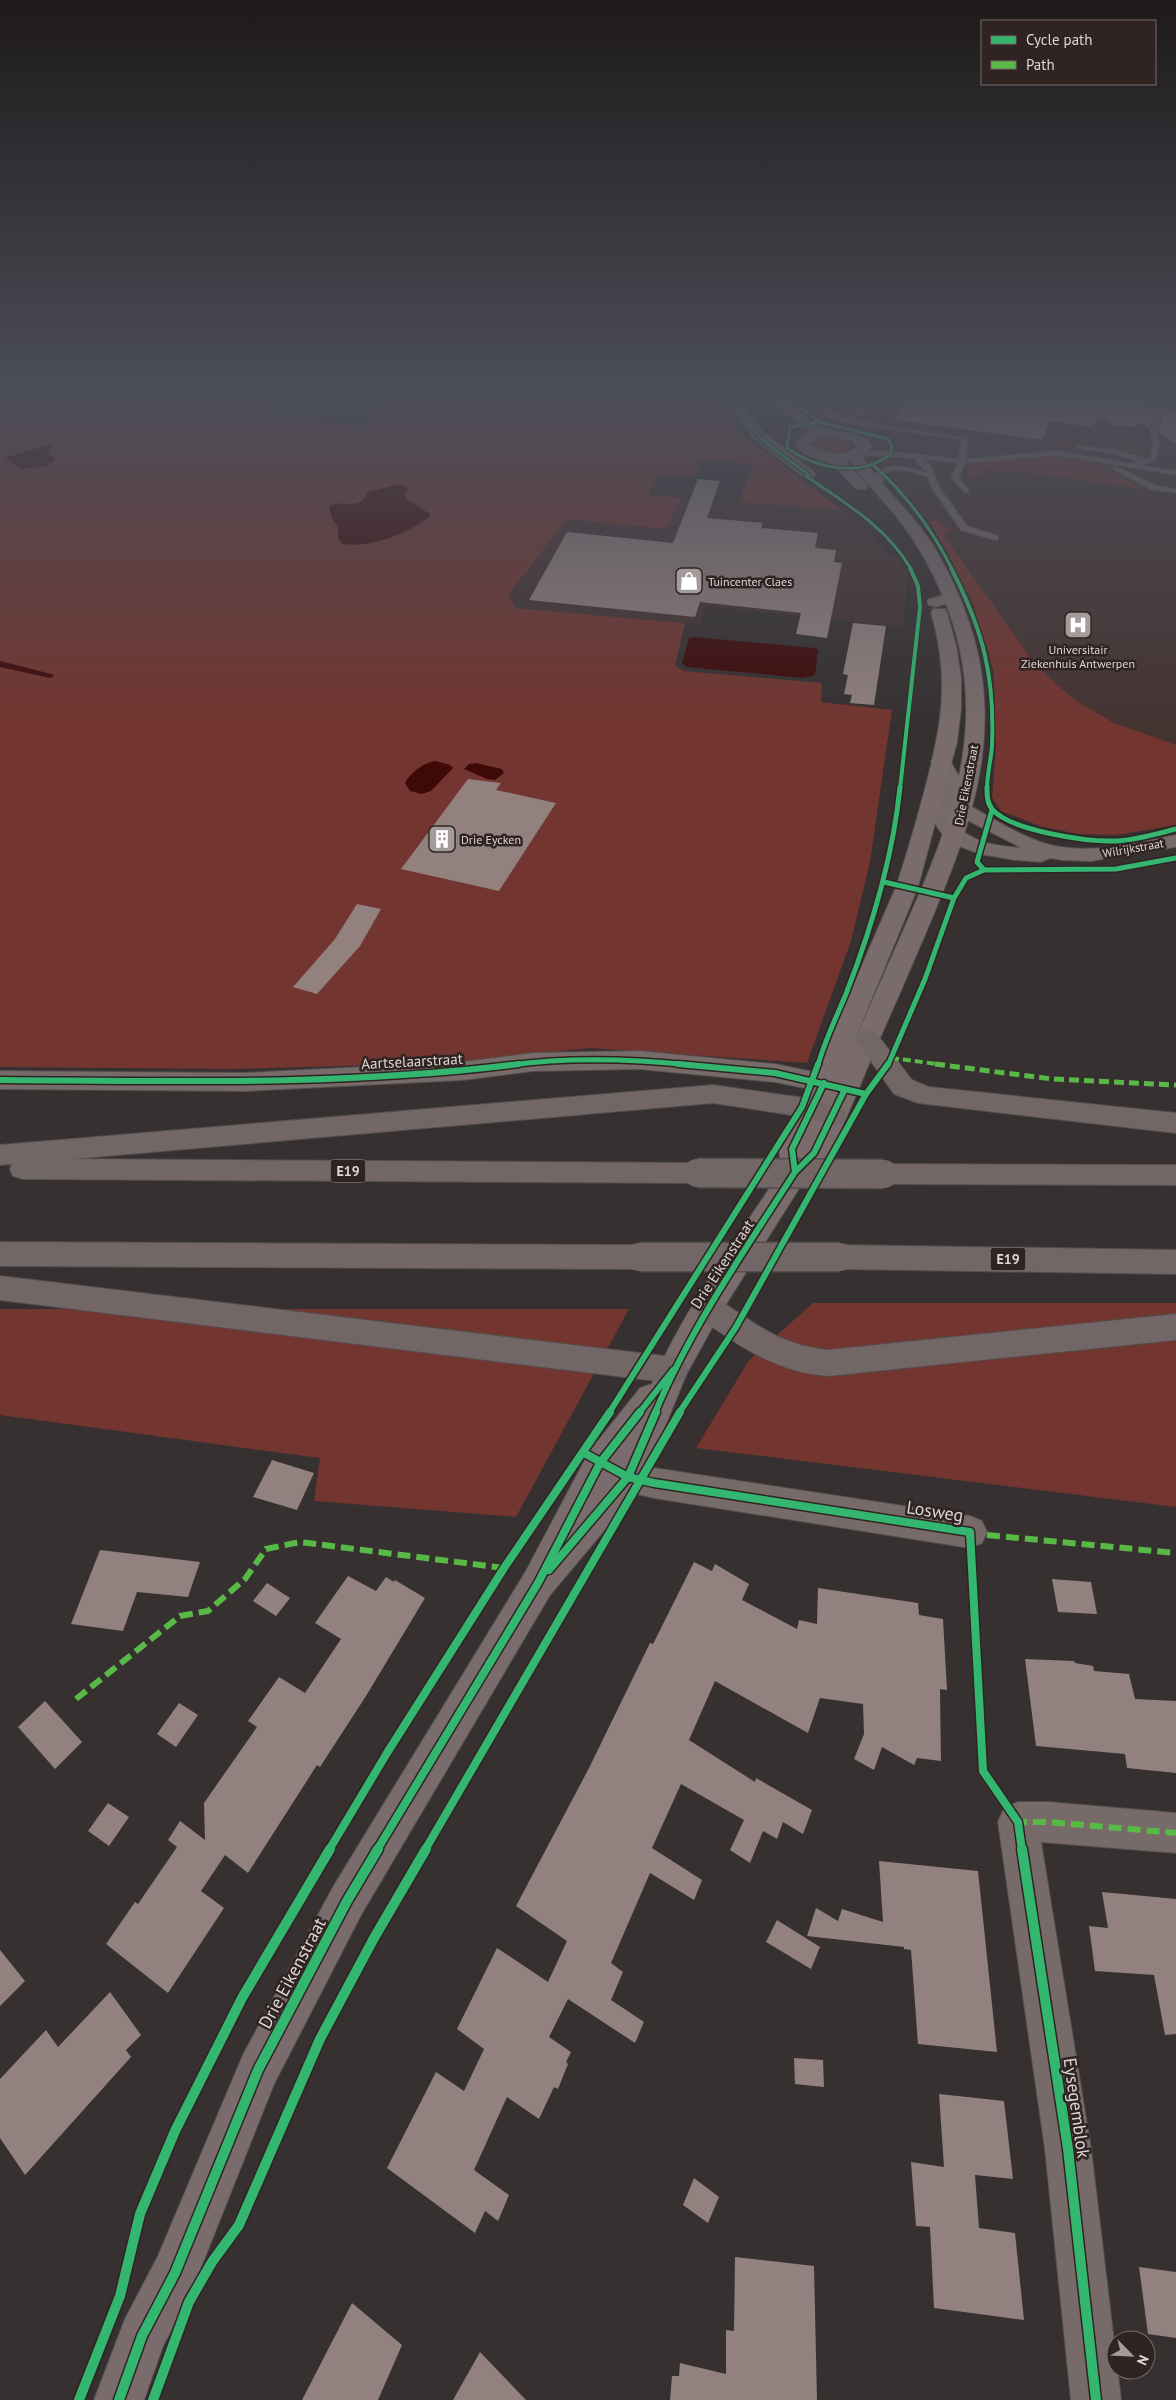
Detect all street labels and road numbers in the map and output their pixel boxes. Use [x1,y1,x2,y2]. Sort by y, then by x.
street label: Drie Eikenstraat [951,744,981,826]
street label: Wilrijkstraat [1101,835,1165,861]
street label: Aartselaarstraat [361,1049,463,1073]
road number: E19 [330,1160,366,1182]
street label: Drie Eikenstraat [686,1216,758,1312]
road number: E19 [990,1248,1026,1270]
street label: Losweg [905,1495,965,1527]
street label: Drie Eikenstraat [253,1914,331,2032]
street label: Eysegemblok [1059,2056,1095,2160]

